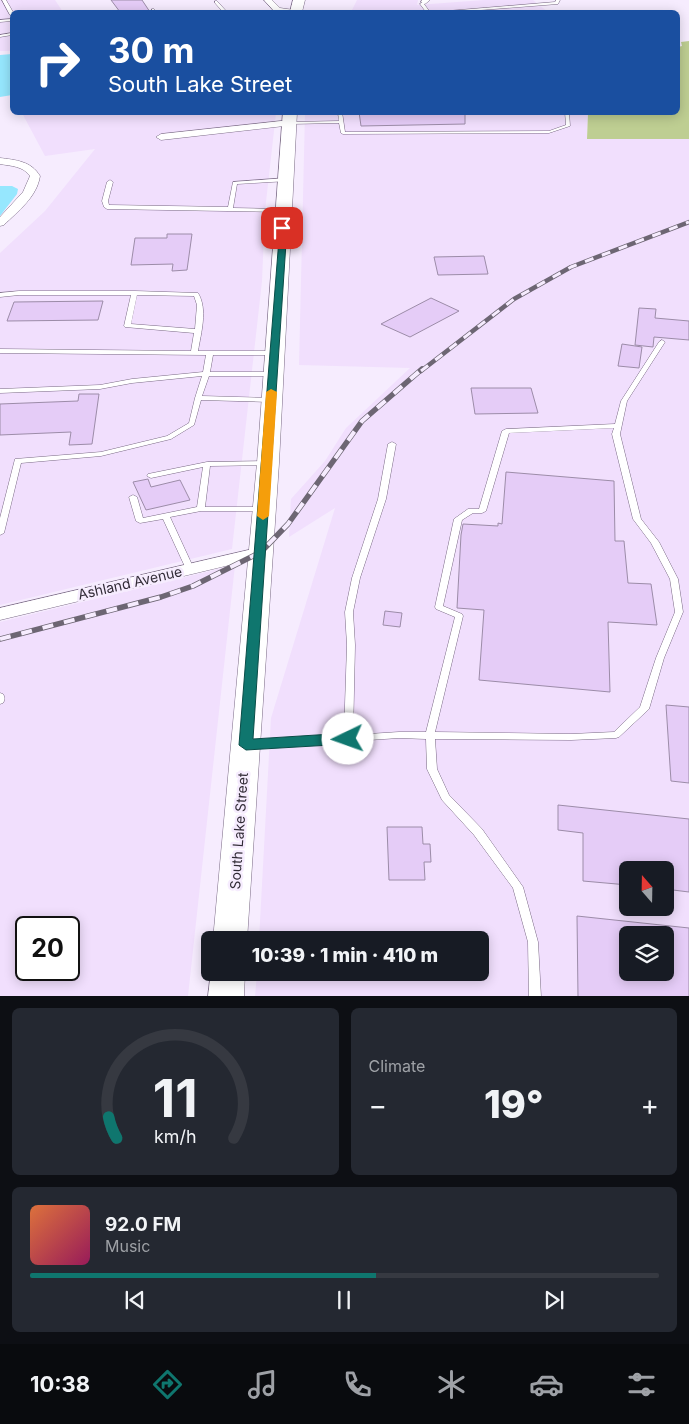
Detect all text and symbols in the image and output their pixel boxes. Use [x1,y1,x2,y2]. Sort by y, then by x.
text: 30 m [108,29,194,71]
icon: right [25,30,90,95]
text: South Lake Street [108,71,292,97]
pin [261,207,303,249]
icon: arrive [268,214,296,242]
street label: Ashland Avenue [76,562,184,603]
position arrow [321,712,373,764]
street label: South Lake Street [226,771,251,890]
north arrow [619,861,674,916]
map controls [619,861,674,981]
speed limit sign: 20 [15,916,80,981]
button: layers [619,926,674,981]
text: 10:39 · 1 min · 410 m [252,944,438,967]
text: Climate [369,1056,425,1076]
text: 11 [153,1067,198,1130]
text: 19° [484,1081,543,1127]
text: − [369,1088,387,1122]
text: + [640,1088,659,1122]
text: km/h [154,1126,196,1147]
text: 92.0 FM [105,1213,181,1236]
text: Music [105,1236,150,1256]
icon: previous [121,1286,149,1314]
icon: pause [330,1286,358,1314]
icon: next [540,1286,568,1314]
icon: directions [150,1367,185,1402]
icon: music [245,1367,280,1402]
icon: phone [340,1367,375,1402]
icon: climate [434,1367,469,1402]
icon: car [529,1367,564,1402]
icon: filters [624,1367,659,1402]
text: 10:38 [30,1371,90,1397]

